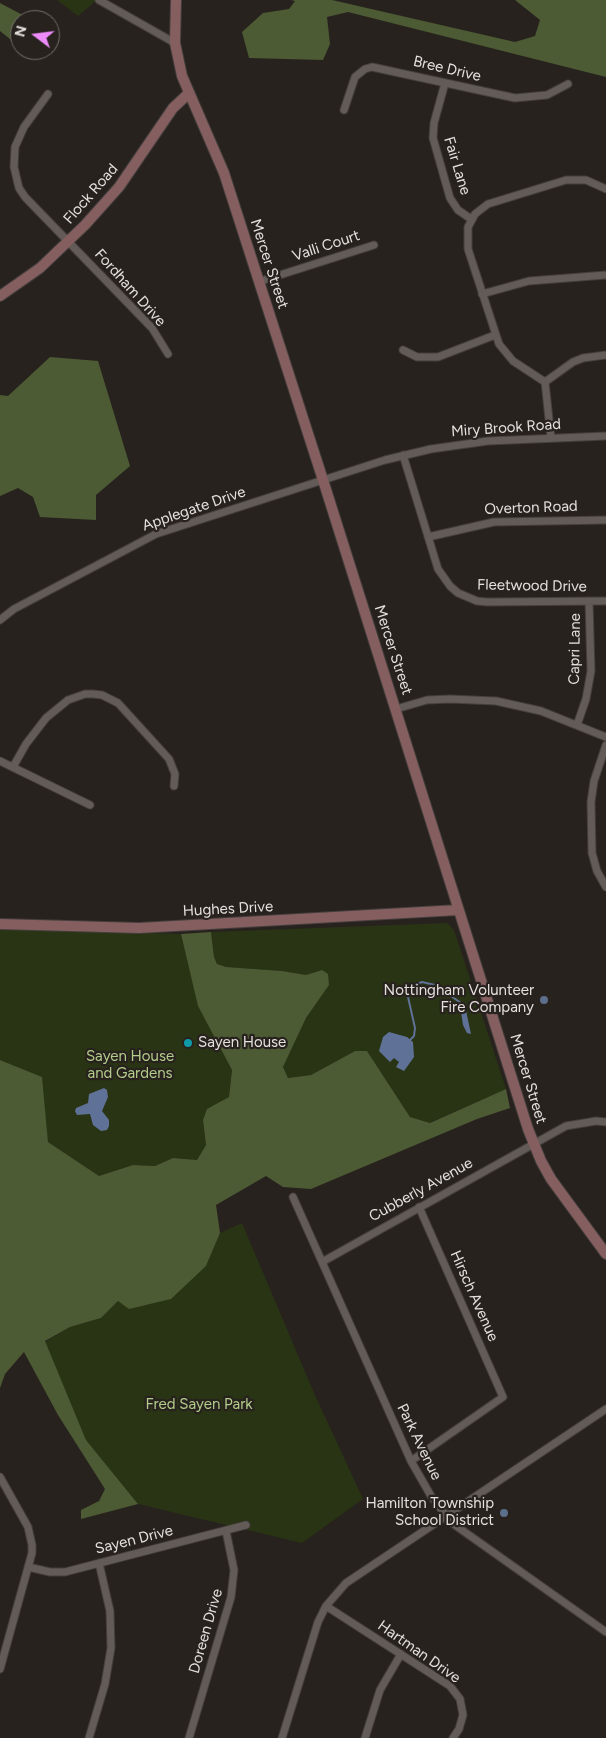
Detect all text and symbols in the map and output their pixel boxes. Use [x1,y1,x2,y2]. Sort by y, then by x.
north arrow [10,10,60,60]
text: N [11,24,31,39]
street label: Bree Drive [411,52,483,86]
street label: Fair Lane [440,135,474,197]
street label: Flock Road [60,160,122,228]
street label: Mercer Street [246,217,292,311]
street label: Valli Court [290,227,362,265]
street label: Fordham Drive [91,246,169,330]
street label: Miry Brook Road [451,415,561,441]
street label: Applegate Drive [140,483,248,535]
street label: Overton Road [484,497,578,519]
street label: Fleetwood Drive [477,576,587,596]
street label: Mercer Street [370,603,416,697]
street label: Capri Lane [565,613,585,685]
street label: Hughes Drive [182,898,274,920]
place label: Nottingham Volunteer Fire Company [384,982,534,1017]
marker: Nottingham Volunteer Fire Company [538,994,550,1006]
street label: Mercer Street [506,1032,550,1126]
place label: Sayen House [198,1034,286,1052]
marker: Sayen House [182,1037,194,1049]
park label: Sayen House and Gardens [86,1048,174,1083]
street label: Cubberly Avenue [366,1154,476,1226]
street label: Hirsch Avenue [446,1248,502,1344]
park label: Fred Sayen Park [145,1396,253,1414]
street label: Park Avenue [393,1401,445,1483]
place label: Hamilton Township School District [365,1495,494,1530]
marker: Hamilton Township School District [498,1507,510,1519]
street label: Sayen Drive [93,1522,175,1558]
street label: Doreen Drive [185,1587,227,1675]
street label: Hartman Drive [374,1617,464,1687]

